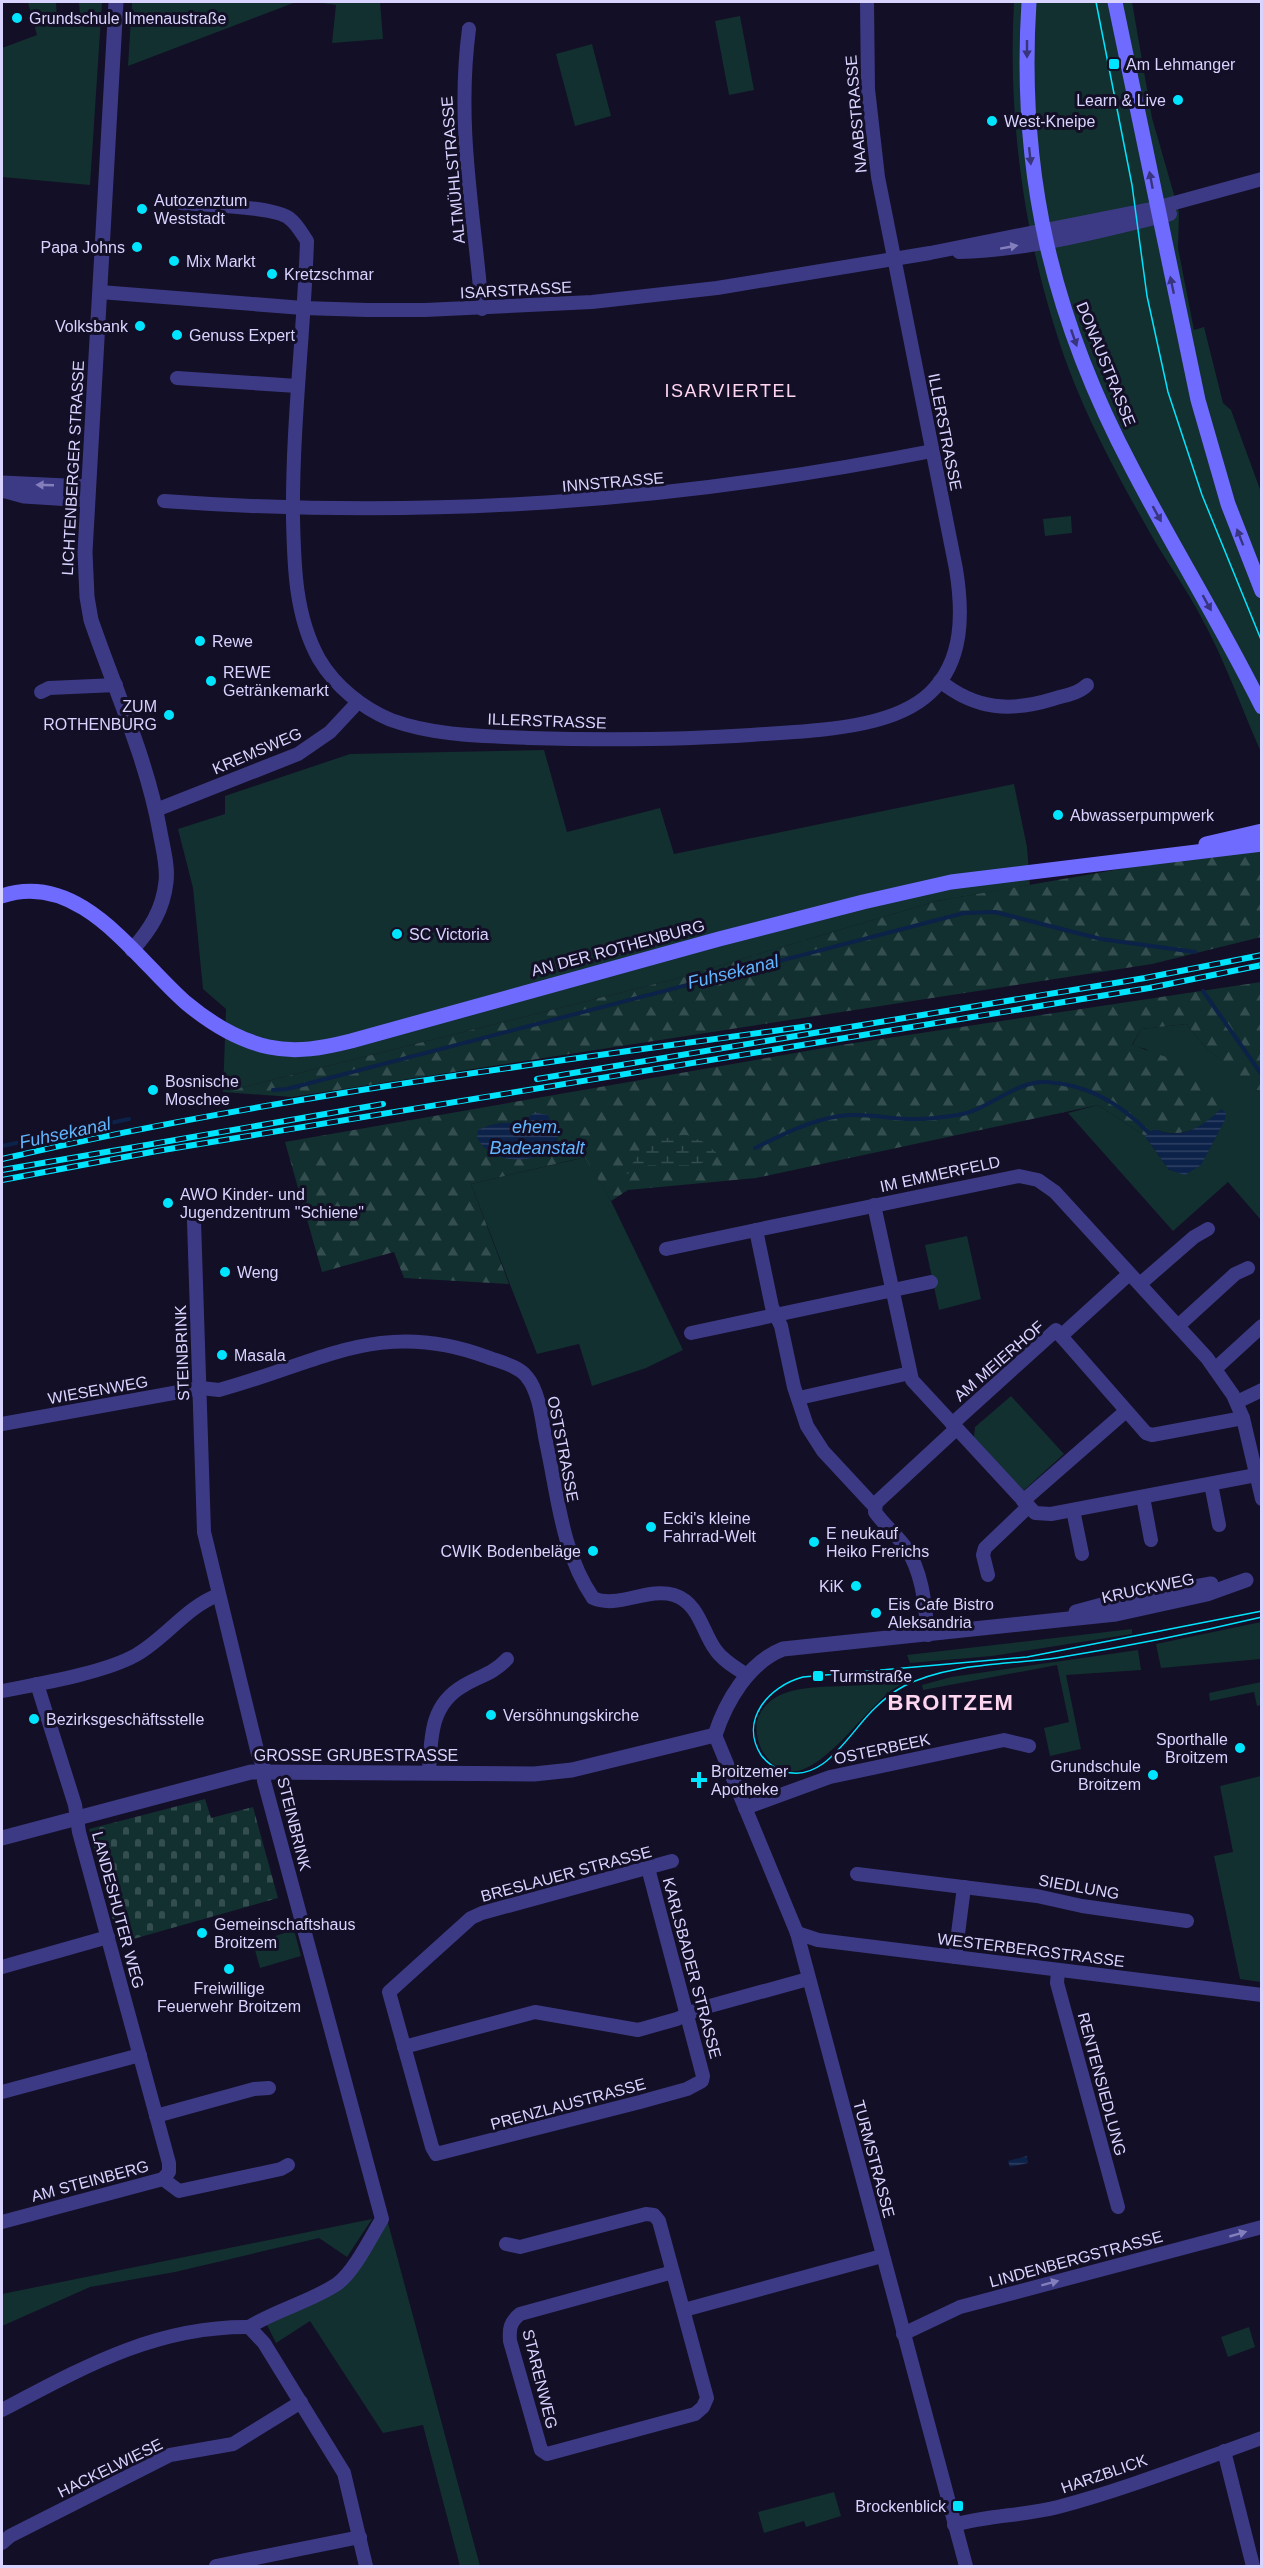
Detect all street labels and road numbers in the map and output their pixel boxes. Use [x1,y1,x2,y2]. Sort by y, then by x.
street label: NAABSTRASSE [842,54,870,174]
street label: ALTMÜHLSTRASSE [438,95,468,245]
street label: ISARSTRASSE [460,279,572,301]
street label: DONAUSTRASSE [1073,299,1139,429]
street label: LICHTENBERGER STRASSE [59,360,87,576]
street label: ILLERSTRASSE [925,372,965,492]
street label: INNSTRASSE [561,469,665,495]
street label: ILLERSTRASSE [487,710,607,732]
street label: KREMSWEG [210,725,304,777]
street label: AN DER ROTHENBURG [530,917,706,979]
street label: IM EMMERFELD [878,1153,1002,1195]
street label: STEINBRINK [172,1304,192,1401]
street label: AM MEIERHOF [951,1317,1047,1404]
street label: WIESENWEG [47,1373,149,1407]
street label: OSTSTRASSE [544,1395,582,1503]
street label: KRUCKWEG [1100,1570,1196,1606]
street label: OSTERBEEK [832,1730,932,1767]
street label: GROSSE GRUBESTRASSE [254,1747,458,1764]
street label: STEINBRINK [274,1775,314,1873]
street label: LANDESHUTER WEG [89,1830,147,1990]
street label: BRESLAUER STRASSE [479,1843,653,1905]
street label: SIEDLUNG [1037,1872,1121,1902]
street label: KARLSBADER STRASSE [660,1876,724,2060]
street label: WESTERBERGSTRASSE [936,1930,1126,1970]
street label: RENTENSIEDLUNG [1075,2011,1129,2157]
street label: PRENZLAUSTRASSE [489,2075,647,2133]
street label: TURMSTRASSE [850,2098,898,2220]
street label: AM STEINBERG [29,2157,151,2205]
street label: LINDENBERGSTRASSE [987,2228,1165,2290]
street label: STARENWEG [519,2327,561,2431]
street label: HACKELWIESE [55,2435,165,2501]
street label: HARZBLICK [1059,2451,1150,2497]

